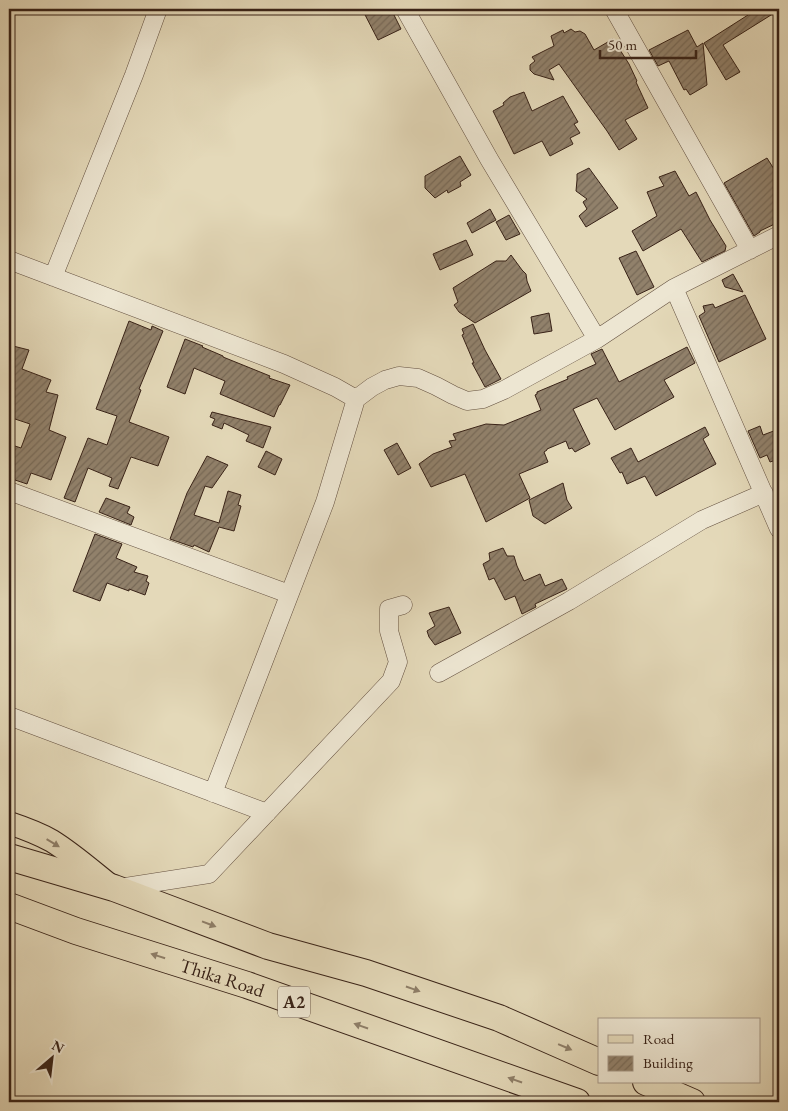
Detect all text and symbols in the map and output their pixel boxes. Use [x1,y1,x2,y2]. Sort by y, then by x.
scale bar [600,28,697,60]
text: 50 m [608,35,637,54]
one-way arrow [47,838,60,847]
one-way arrow [202,920,217,928]
one-way arrow [150,952,165,960]
street label: Thika Road [177,953,268,1003]
road number: A2 [278,986,310,1018]
one-way arrow [406,986,421,993]
legend [598,1018,760,1084]
one-way arrow [354,1022,369,1029]
text: Road [643,1029,675,1048]
north arrow [28,1034,78,1084]
text: N [49,1036,68,1057]
one-way arrow [558,1044,572,1052]
text: Building [643,1053,693,1072]
one-way arrow [507,1076,522,1083]

